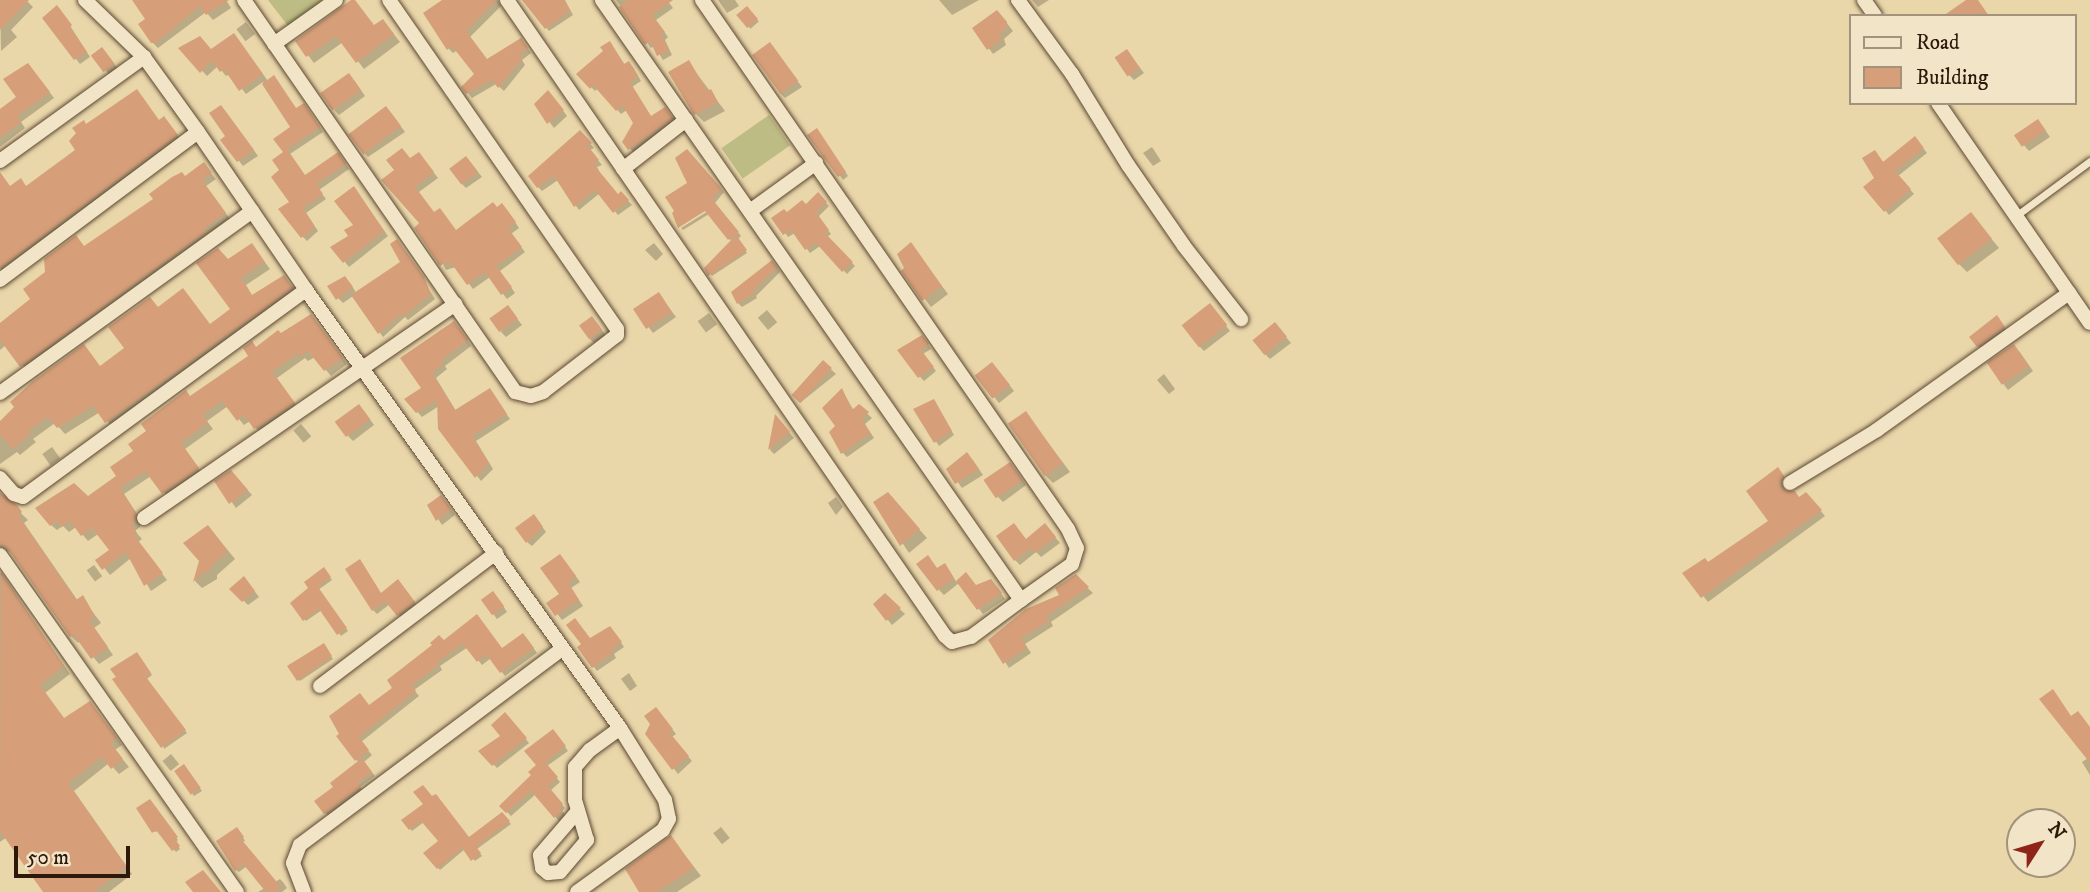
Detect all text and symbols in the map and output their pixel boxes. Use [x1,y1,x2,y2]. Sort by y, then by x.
legend [1848,14,2076,105]
text: Road [1916,30,1960,56]
text: Building [1916,65,1988,91]
north arrow [2006,808,2076,878]
text: N [2043,818,2070,844]
scale bar [18,832,133,876]
text: 50 m [27,845,69,871]

